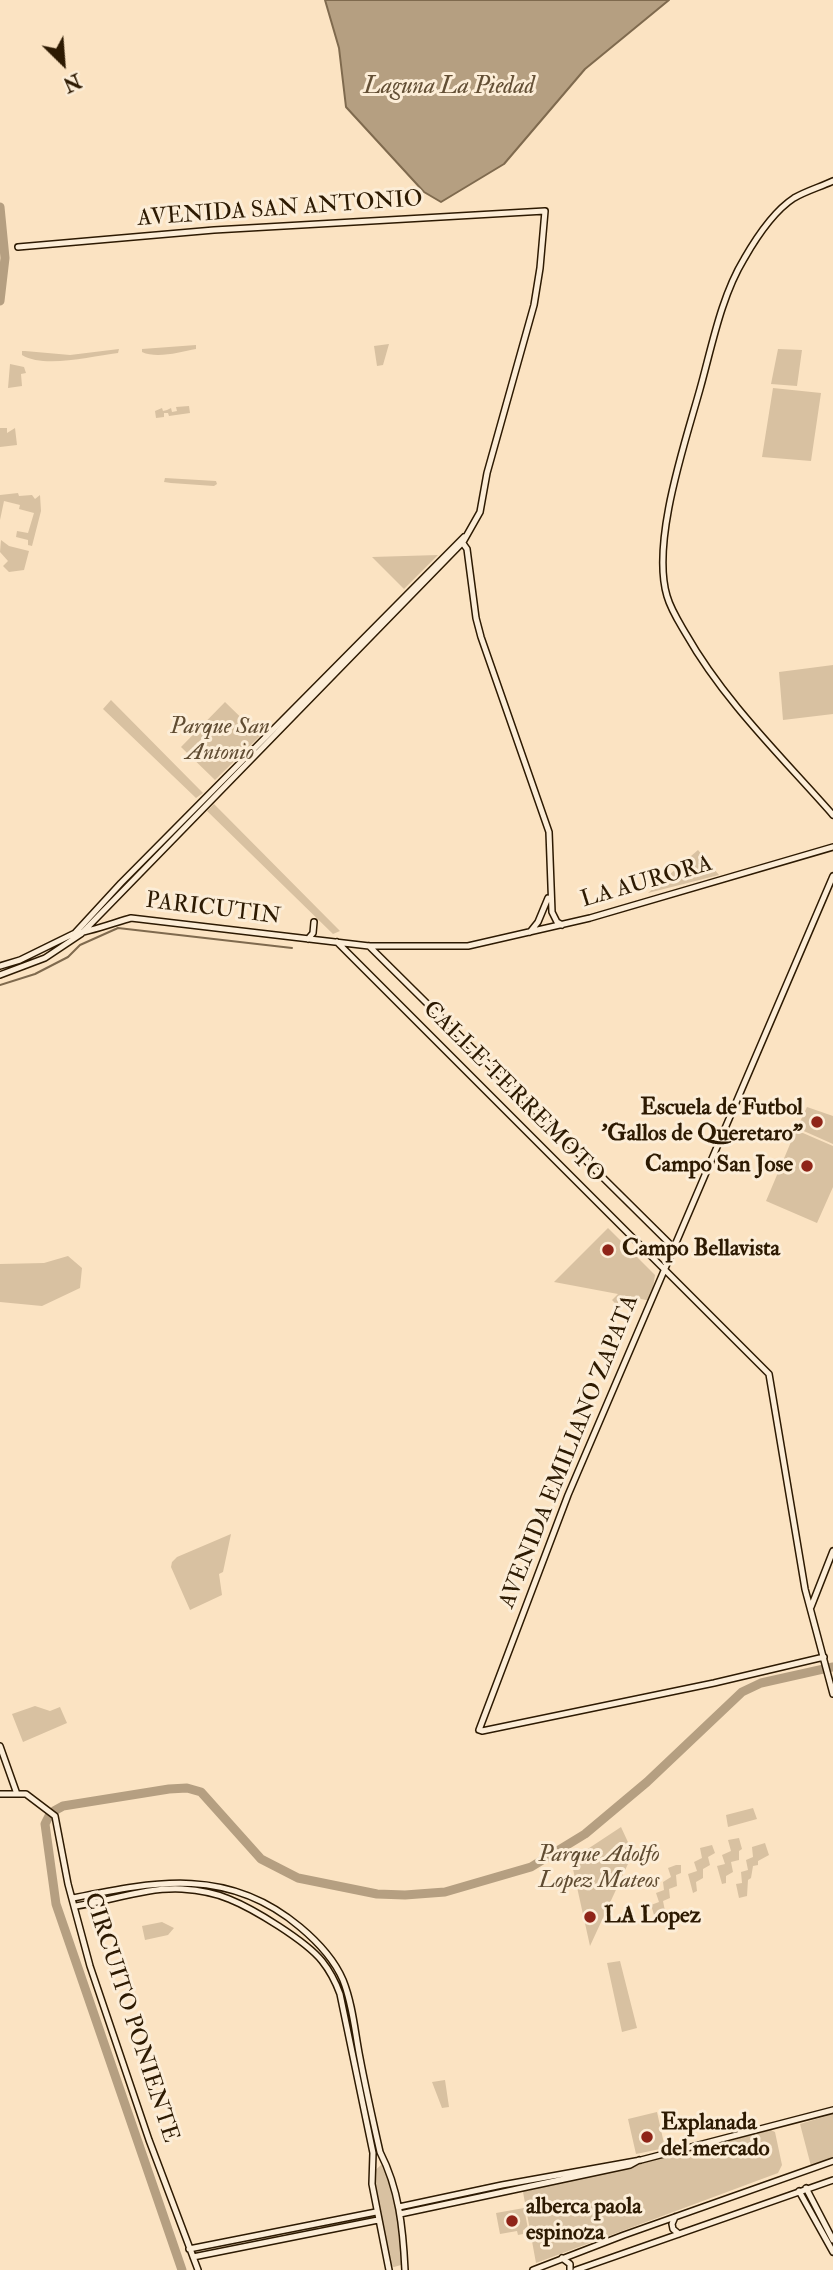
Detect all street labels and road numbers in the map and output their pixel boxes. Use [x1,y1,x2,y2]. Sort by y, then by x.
street label: AVENIDA SAN ANTONIO [137,186,423,234]
street label: LA AURORA [578,851,716,915]
street label: PARICUTIN [144,888,282,932]
street label: CALLE TERREMOTO [416,996,610,1190]
street label: AVENIDA EMILIANO ZAPATA [494,1291,646,1613]
street label: CIRCUITO PONIENTE [77,1890,183,2146]

